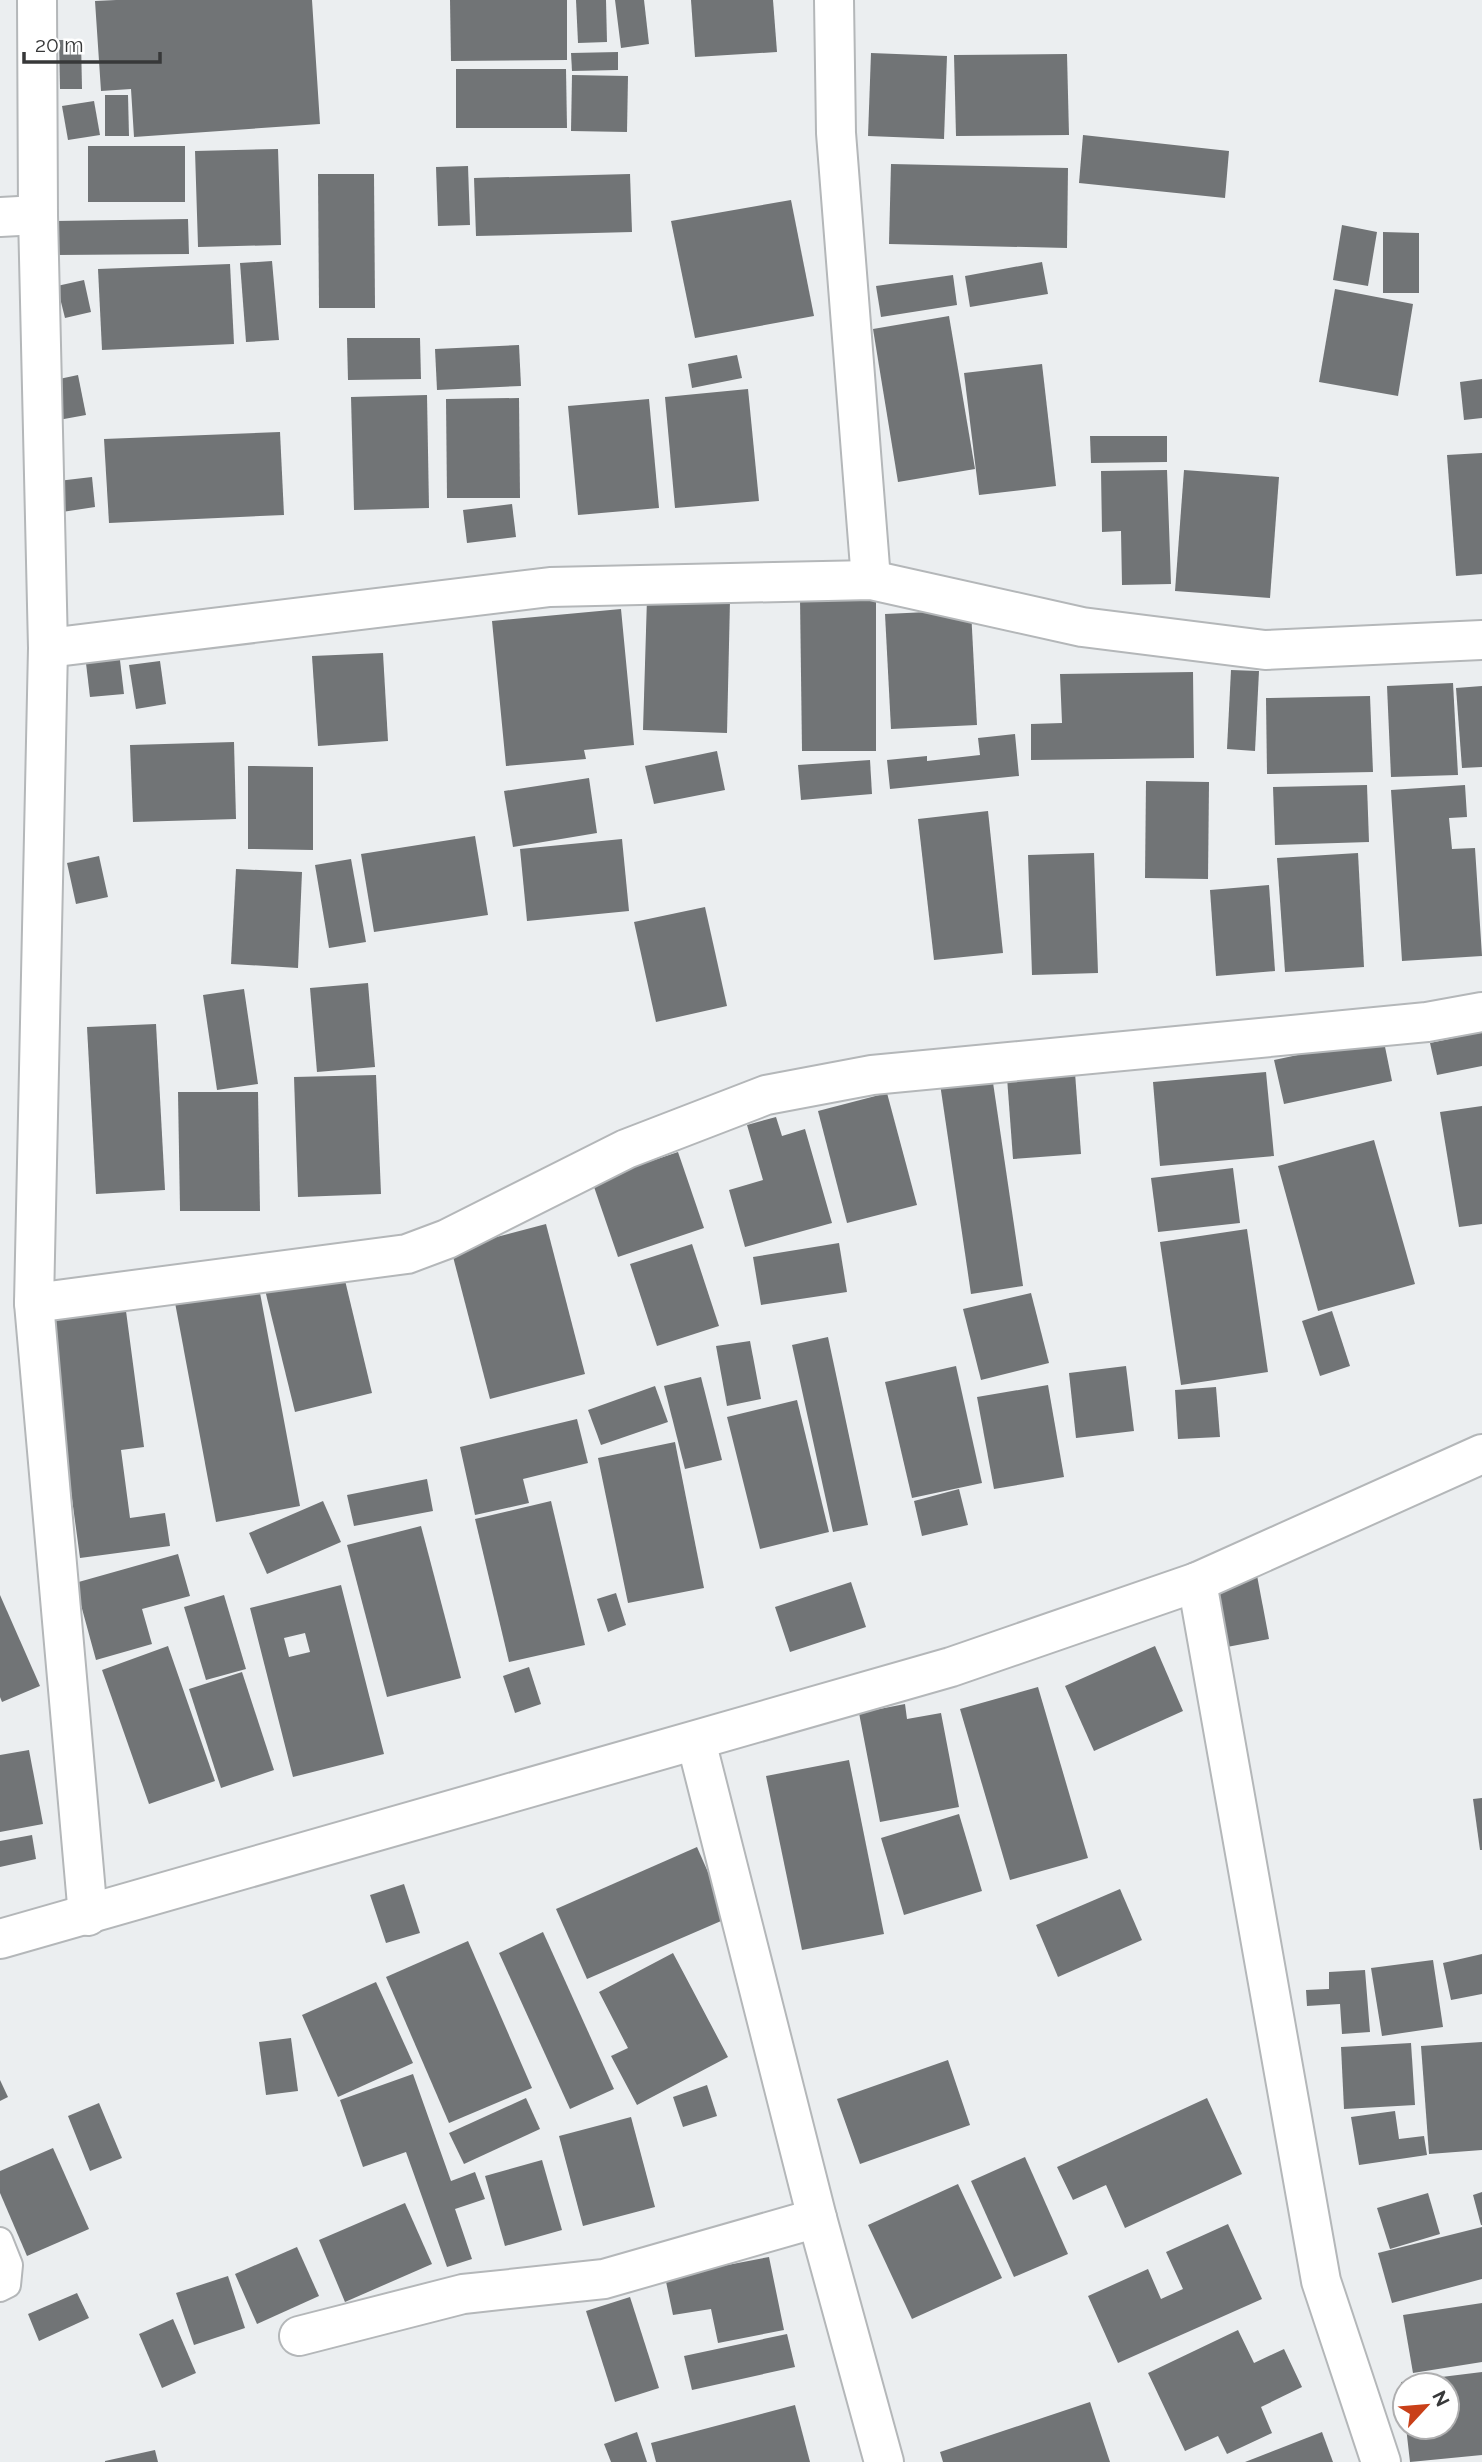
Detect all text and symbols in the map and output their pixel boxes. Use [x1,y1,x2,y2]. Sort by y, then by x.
scale bar [24,21,161,65]
text: 20 m [35,32,83,57]
north arrow [1391,2371,1461,2441]
text: N [1428,2387,1454,2410]

